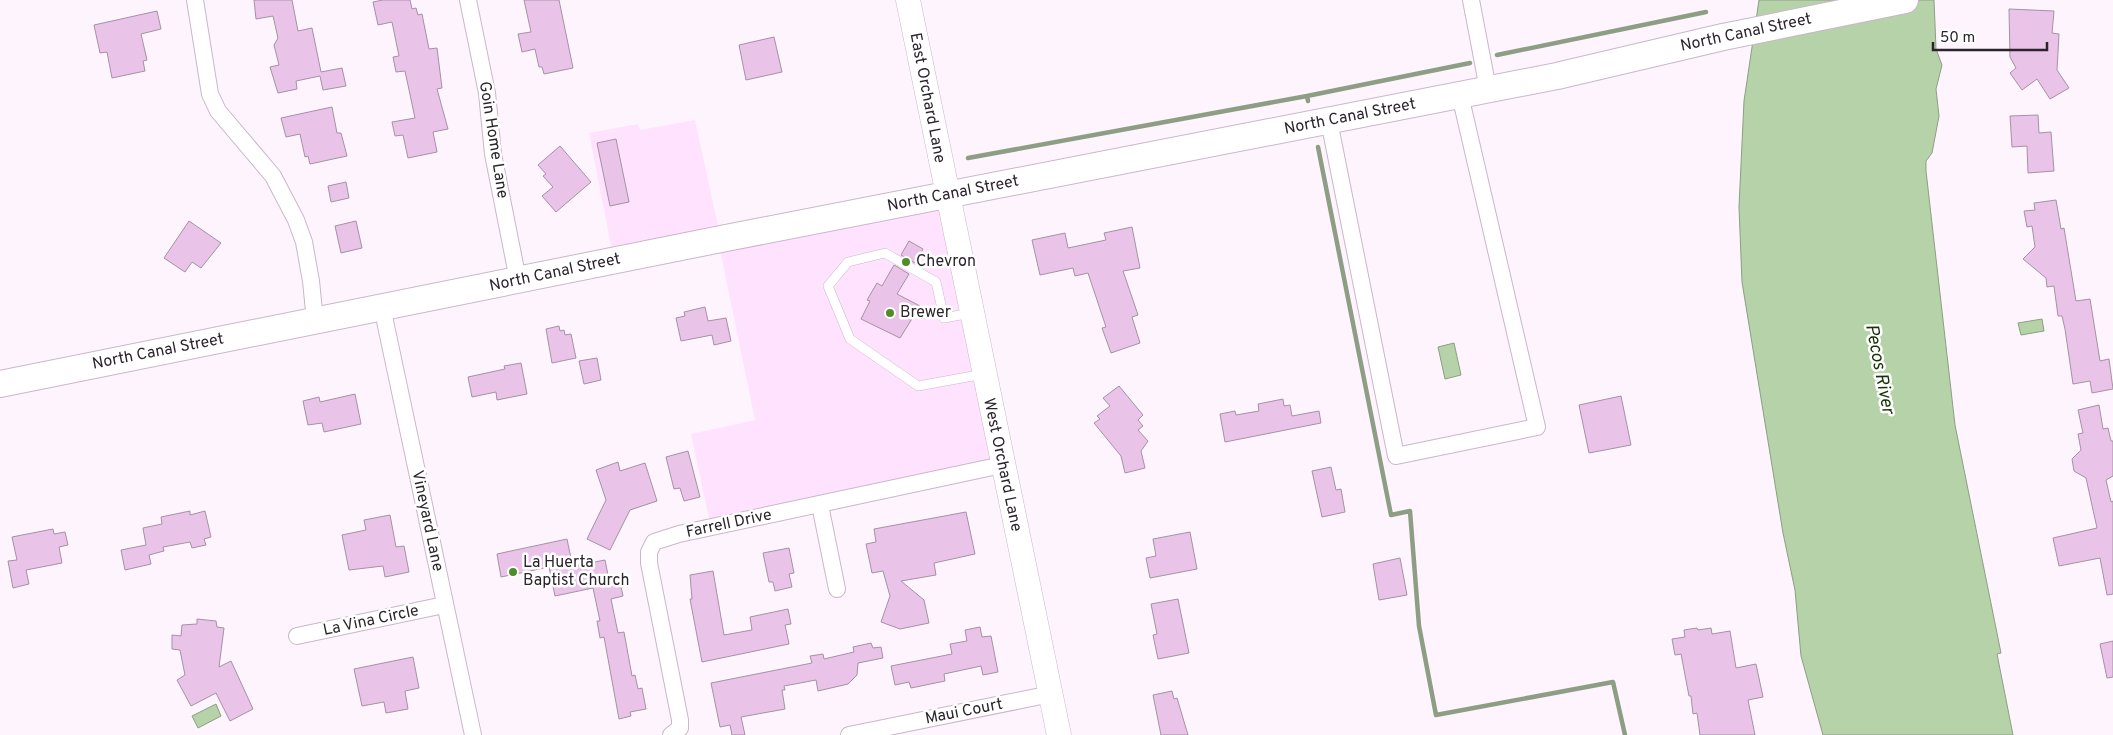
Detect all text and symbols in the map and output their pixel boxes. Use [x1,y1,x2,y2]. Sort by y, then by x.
street label: North Canal Street [1679,9,1813,57]
scale bar [1933,20,2047,52]
text: 50 m [1940,29,1975,48]
street label: East Orchard Lane [905,31,949,165]
street label: Goin Home Lane [474,80,512,200]
street label: North Canal Street [1282,94,1418,140]
street label: North Canal Street [885,171,1021,217]
street label: North Canal Street [488,249,622,297]
place label: Chevron [916,252,976,272]
marker: Chevron [900,256,912,268]
place label: Brewer [900,303,951,323]
marker: Brewer [884,307,896,319]
water label: Pecos River [1859,322,1899,418]
street label: North Canal Street [90,329,226,375]
street label: West Orchard Lane [978,396,1026,534]
street label: Vineyard Lane [407,469,447,573]
street label: Farrell Drive [684,505,774,543]
place label: La Huerta Baptist Church [523,553,629,591]
marker: La Huerta Baptist Church [507,566,519,578]
street label: La Vina Circle [321,601,421,641]
street label: Maui Court [924,695,1004,729]

